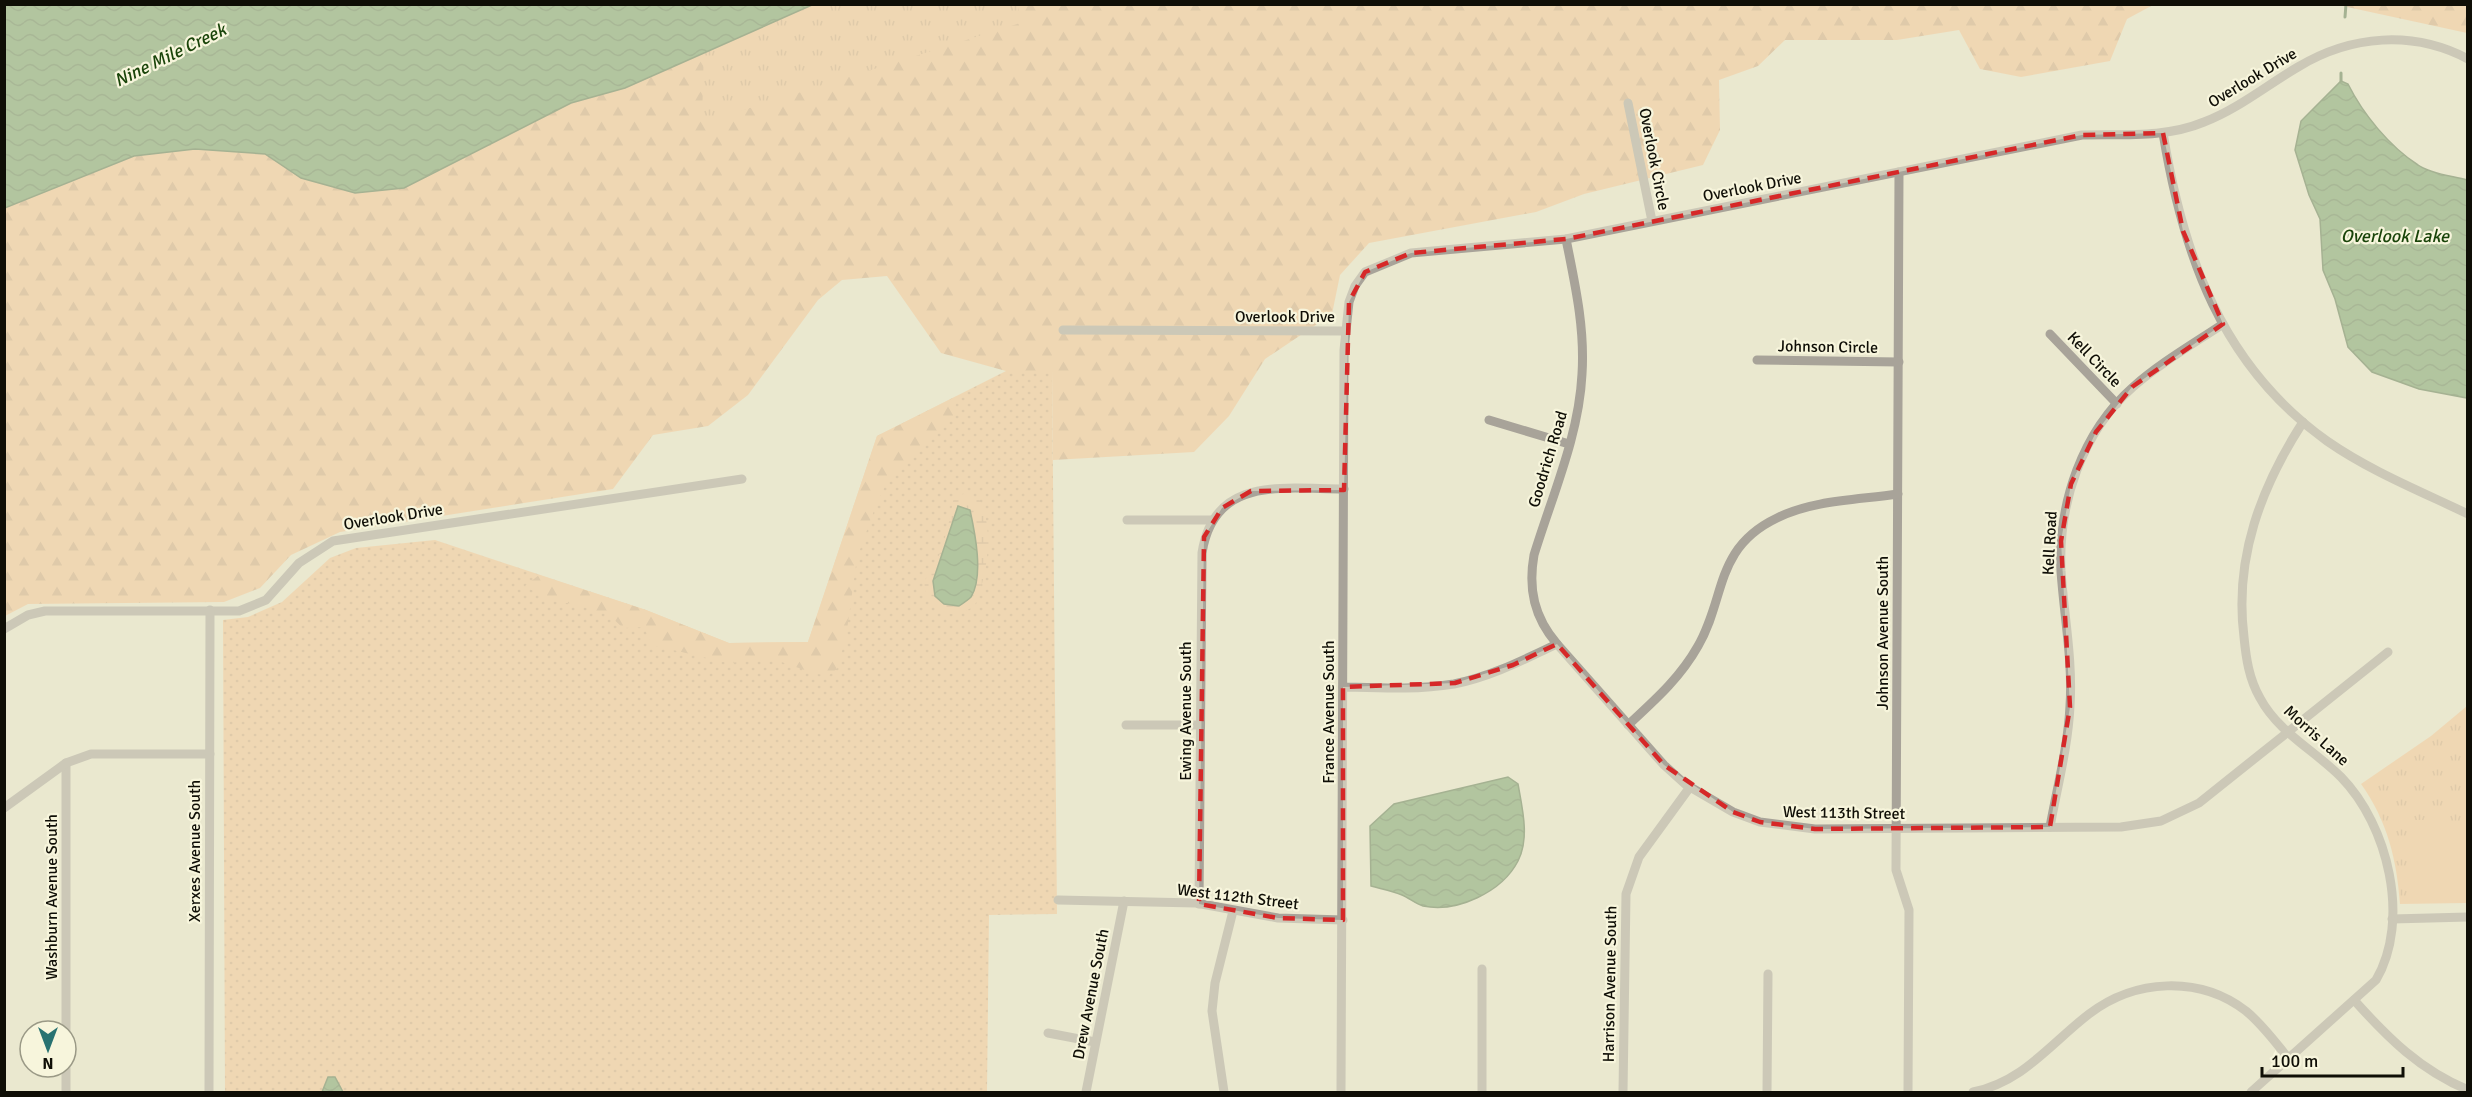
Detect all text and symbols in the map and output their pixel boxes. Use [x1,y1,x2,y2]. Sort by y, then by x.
water label: Nine Mile Creek [111,18,231,92]
street label: Overlook Drive [2205,44,2301,112]
street label: Overlook Circle [1634,106,1674,212]
street label: Overlook Drive [1701,168,1803,206]
water label: Overlook Lake [2341,225,2450,247]
street label: Overlook Drive [1235,307,1335,327]
street label: Kell Circle [2063,328,2126,392]
street label: Johnson Circle [1778,336,1878,358]
street label: Goodrich Road [1524,409,1572,510]
street label: Overlook Drive [342,499,444,535]
street label: Kell Road [2038,510,2062,576]
street label: Johnson Avenue South [1873,556,1893,710]
street label: France Avenue South [1319,640,1339,784]
street label: Ewing Avenue South [1176,641,1196,781]
street label: Morris Lane [2279,701,2353,770]
street label: Xerxes Avenue South [185,780,205,922]
street label: West 113th Street [1783,802,1906,824]
street label: Washburn Avenue South [42,814,62,980]
street label: West 112th Street [1176,880,1300,914]
street label: Harrison Avenue South [1599,906,1621,1063]
street label: Drew Avenue South [1069,927,1113,1061]
north arrow [18,1019,78,1079]
scale bar [2262,1040,2403,1078]
text: 100 m [2271,1050,2318,1072]
text: N [42,1053,54,1073]

